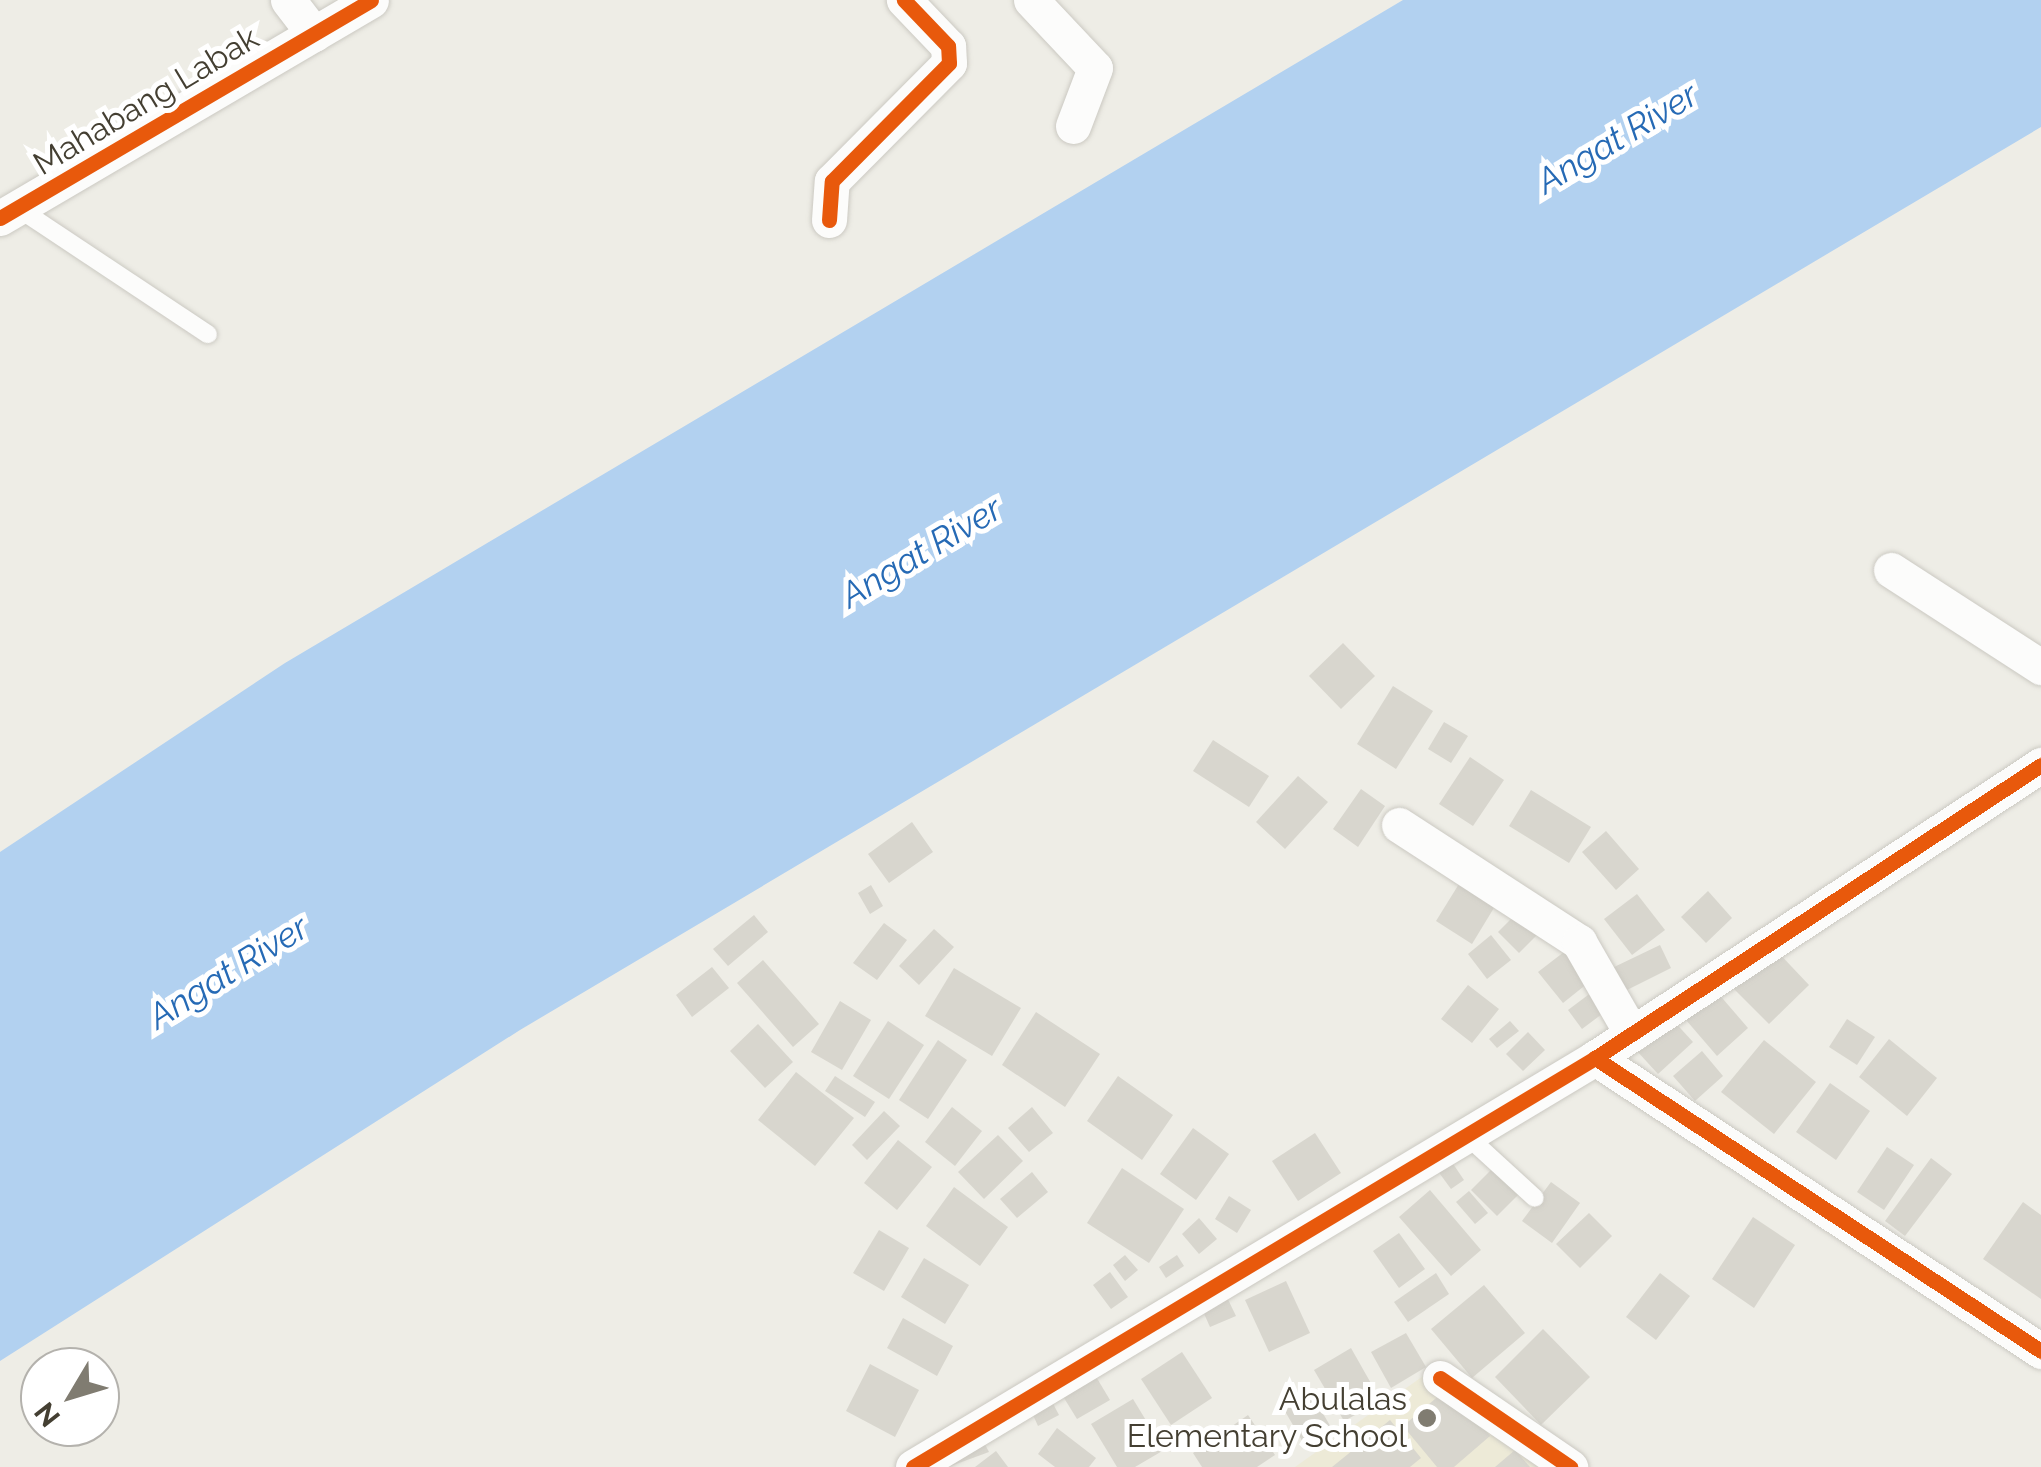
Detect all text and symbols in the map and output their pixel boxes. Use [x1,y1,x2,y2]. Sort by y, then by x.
street label: Mahabang Labak [27,19,265,183]
water label: Angat River [1529,73,1705,203]
water label: Angat River [833,487,1009,617]
water label: Angat River [140,906,316,1038]
north arrow [20,1347,120,1447]
place label: Abulalas Elementary School [1126,1381,1407,1456]
text: N [28,1396,67,1433]
marker: Abulalas Elementary School [1416,1407,1438,1429]

